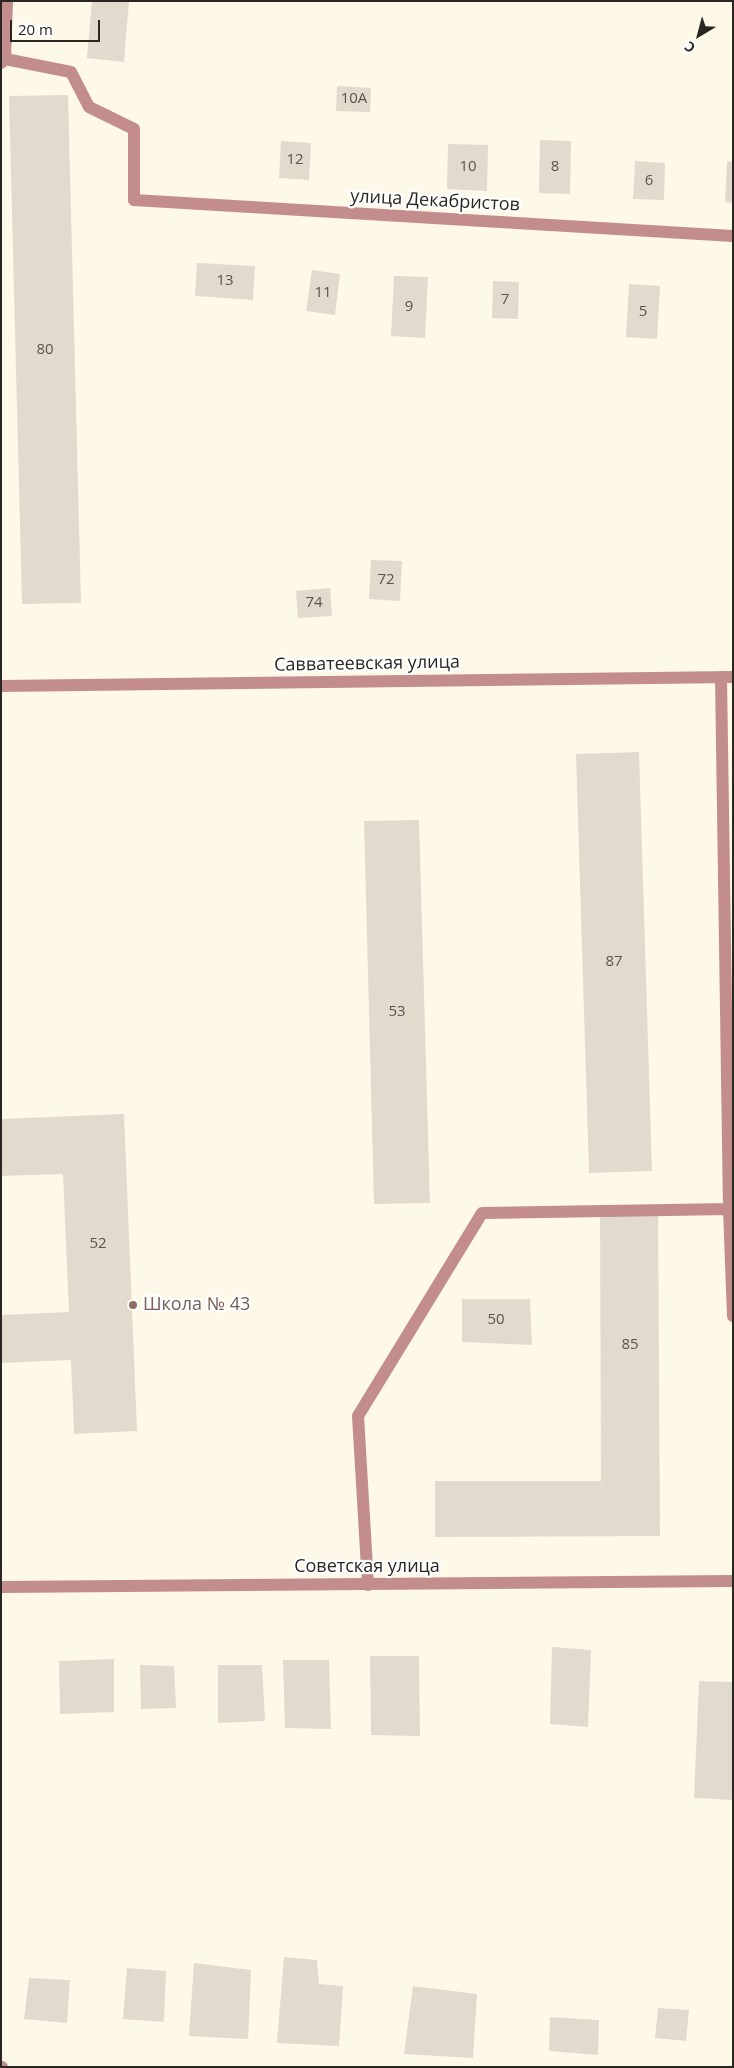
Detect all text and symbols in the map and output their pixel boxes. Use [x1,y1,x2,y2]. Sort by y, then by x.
scale bar [12,10,102,42]
north arrow [674,10,724,60]
text: 20 m [18,19,53,39]
text: С [680,37,699,58]
house number: 10А [341,90,367,108]
house number: 12 [286,151,304,169]
house number: 10 [459,158,477,176]
house number: 8 [551,158,559,176]
house number: 6 [645,172,653,190]
street label: улица Декабристов [350,186,520,216]
house number: 13 [216,272,234,290]
house number: 11 [314,284,332,302]
house number: 7 [501,291,509,309]
house number: 9 [405,298,413,316]
house number: 5 [639,303,647,321]
house number: 80 [36,341,54,359]
house number: 72 [377,571,395,589]
house number: 74 [305,594,323,612]
street label: Савватеевская улица [274,652,460,676]
house number: 87 [605,953,623,971]
house number: 53 [388,1003,406,1021]
house number: 52 [89,1235,107,1253]
place label: Школа № 43 [143,1294,250,1316]
marker: Школа № 43 [127,1299,139,1311]
house number: 50 [487,1311,505,1329]
house number: 85 [621,1336,639,1354]
street label: Советская улица [294,1556,440,1578]

